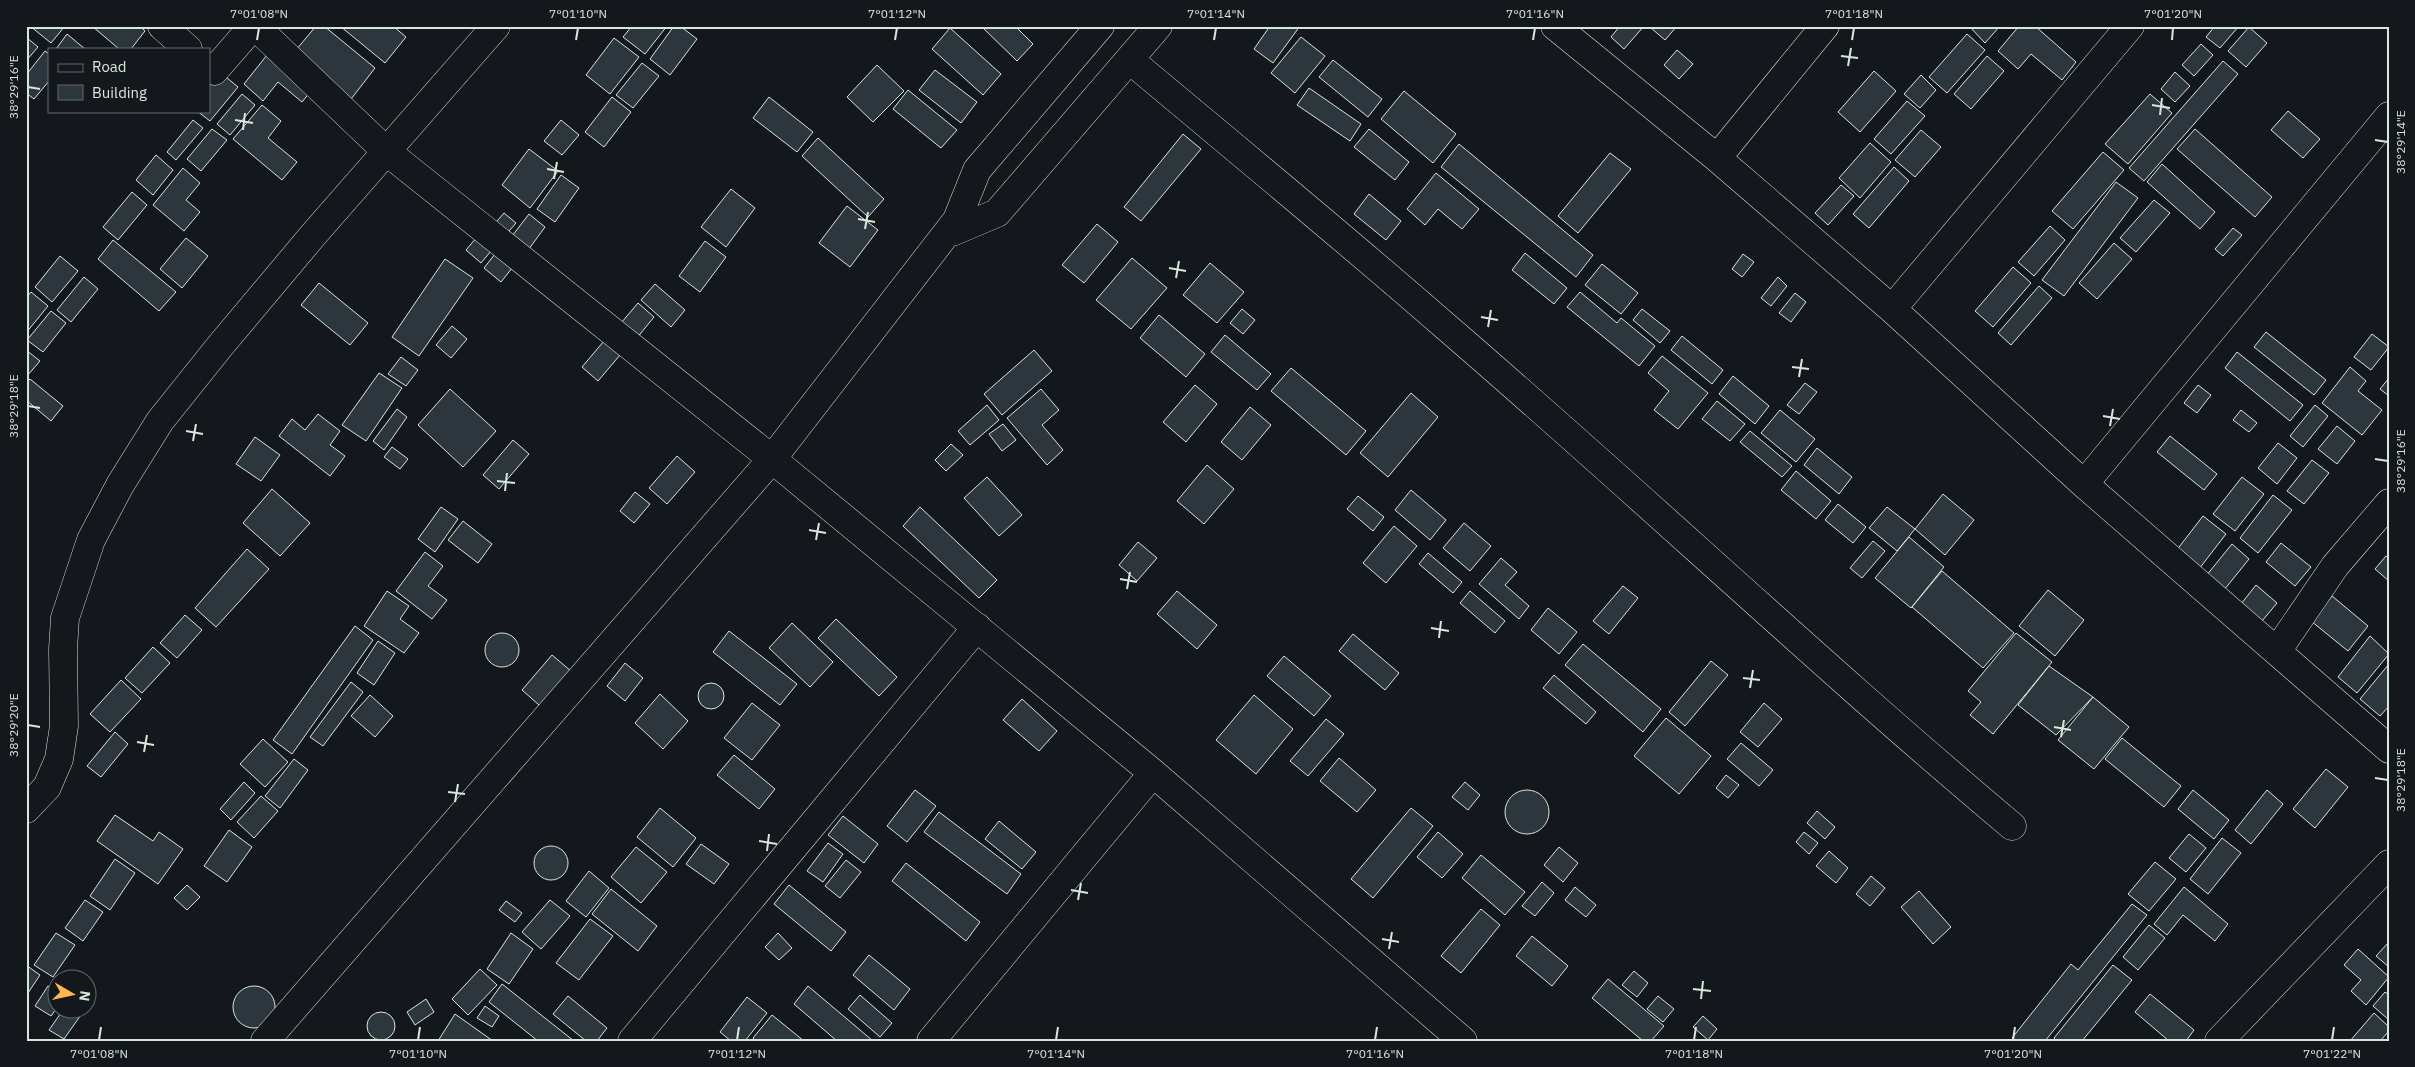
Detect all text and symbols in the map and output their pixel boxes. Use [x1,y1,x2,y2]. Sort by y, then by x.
text: 7°01'08"N [230,6,288,21]
text: 7°01'10"N [549,6,607,21]
text: 7°01'12"N [868,6,926,21]
text: 7°01'14"N [1187,6,1245,21]
text: 7°01'16"N [1506,6,1564,21]
text: 7°01'18"N [1825,6,1883,21]
text: 7°01'20"N [2144,6,2202,21]
legend [48,48,210,112]
text: 38°29'16"E [6,55,21,119]
text: Road [92,57,127,76]
text: Building [92,83,147,102]
text: 38°29'14"E [2393,110,2408,174]
text: 38°29'18"E [6,374,21,438]
text: 38°29'16"E [2393,429,2408,493]
text: 38°29'20"E [6,693,21,757]
text: 38°29'18"E [2393,748,2408,812]
north arrow [48,970,98,1020]
text: N [75,990,95,1002]
text: 7°01'08"N [70,1046,128,1061]
text: 7°01'10"N [389,1046,447,1061]
text: 7°01'12"N [708,1046,766,1061]
text: 7°01'14"N [1027,1046,1085,1061]
text: 7°01'16"N [1346,1046,1404,1061]
text: 7°01'18"N [1665,1046,1723,1061]
text: 7°01'20"N [1984,1046,2042,1061]
text: 7°01'22"N [2303,1046,2361,1061]

